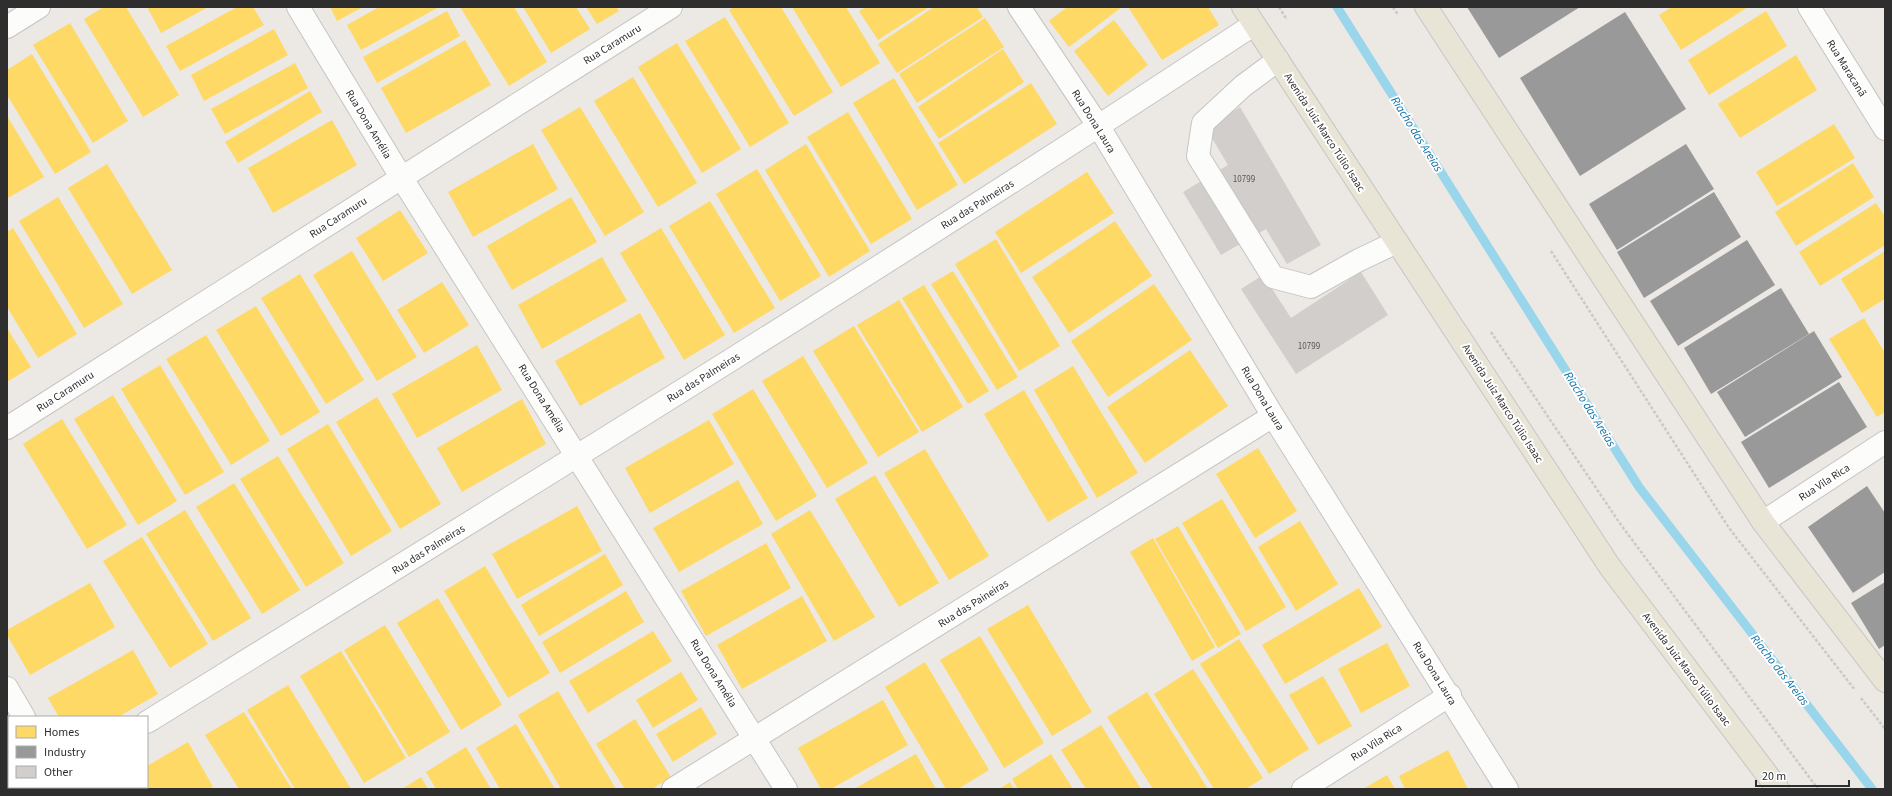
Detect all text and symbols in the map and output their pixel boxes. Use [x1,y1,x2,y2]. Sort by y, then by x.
street label: Rua Caramuru [580,21,644,68]
street label: Rua Maracanã [1823,37,1870,100]
street label: Avenida Juiz Marco Túlio Isaac [1281,70,1369,195]
street label: Rua Dona Amélia [342,87,395,162]
street label: Rua Dona Laura [1068,87,1119,156]
water label: Riacho das Areias [1387,93,1447,175]
house number: 10799 [1233,173,1256,186]
street label: Rua das Palmeiras [938,176,1017,233]
street label: Rua Caramuru [307,193,370,242]
house number: 10799 [1298,340,1321,353]
street label: Avenida Juiz Marco Túlio Isaac [1459,341,1547,466]
street label: Rua das Palmeiras [664,349,743,406]
street label: Rua Dona Amélia [515,361,569,435]
street label: Rua Dona Laura [1237,363,1288,433]
street label: Rua Caramuru [34,367,97,416]
water label: Riacho das Areias [1560,368,1620,450]
street label: Rua Vila Rica [1796,460,1853,505]
street label: Rua das Palmeiras [389,521,468,578]
street label: Rua das Paineiras [935,576,1012,631]
street label: Avenida Juiz Marco Túlio Isaac [1639,609,1734,729]
water label: Riacho das Areias [1746,631,1813,710]
street label: Rua Dona Amélia [687,636,741,710]
street label: Rua Dona Laura [1409,639,1460,708]
legend [8,716,148,788]
street label: Rua Vila Rica [1348,720,1405,765]
text: Homes [44,724,79,741]
text: Industry [44,744,86,761]
scale bar [1756,762,1849,788]
text: Other [44,764,74,781]
text: 20 m [1762,768,1786,785]

